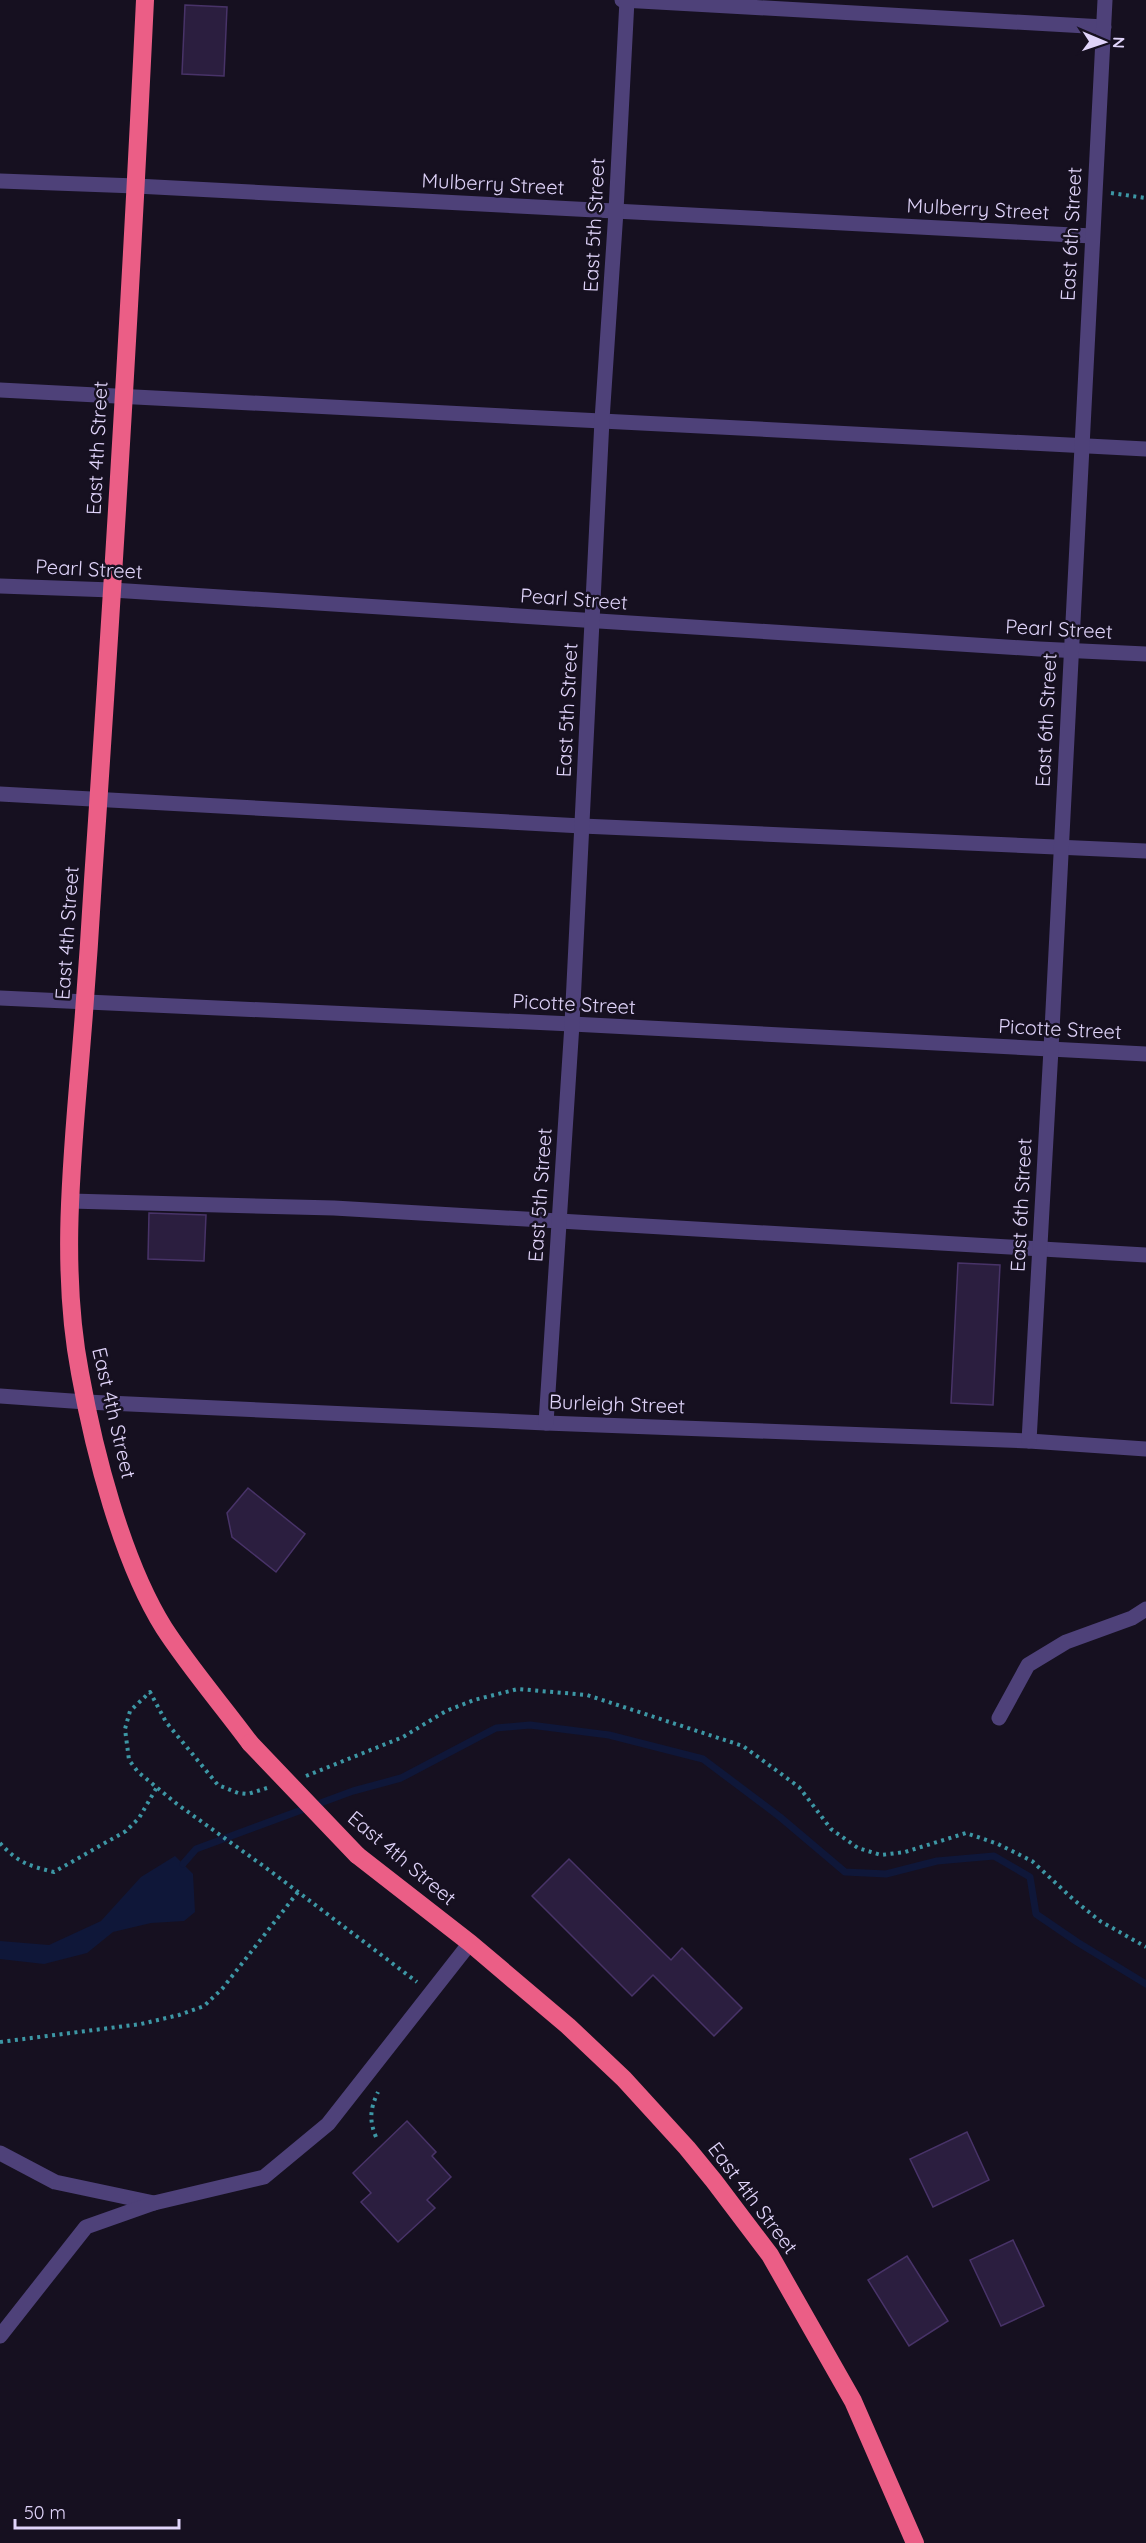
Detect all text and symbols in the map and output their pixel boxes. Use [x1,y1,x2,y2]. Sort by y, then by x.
north arrow [1074,12,1134,72]
text: N [1109,36,1129,49]
street label: East 5th Street [578,157,610,293]
street label: East 6th Street [1055,166,1087,302]
street label: Mulberry Street [421,167,565,200]
street label: Mulberry Street [906,192,1050,225]
street label: East 4th Street [81,380,112,515]
street label: Pearl Street [35,553,144,584]
street label: Pearl Street [519,582,629,615]
street label: Pearl Street [1005,613,1114,644]
street label: East 5th Street [551,642,583,778]
street label: East 6th Street [1030,652,1062,788]
street label: East 4th Street [49,865,84,1001]
street label: Picotte Street [512,988,637,1019]
street label: Picotte Street [998,1013,1123,1044]
street label: East 5th Street [522,1127,557,1263]
street label: East 6th Street [1005,1137,1037,1273]
street label: East 4th Street [87,1345,142,1481]
street label: Burleigh Street [549,1389,686,1418]
street label: East 4th Street [343,1805,462,1910]
street label: East 4th Street [703,2137,804,2259]
scale bar [15,2492,178,2530]
text: 50 m [24,2501,66,2524]

